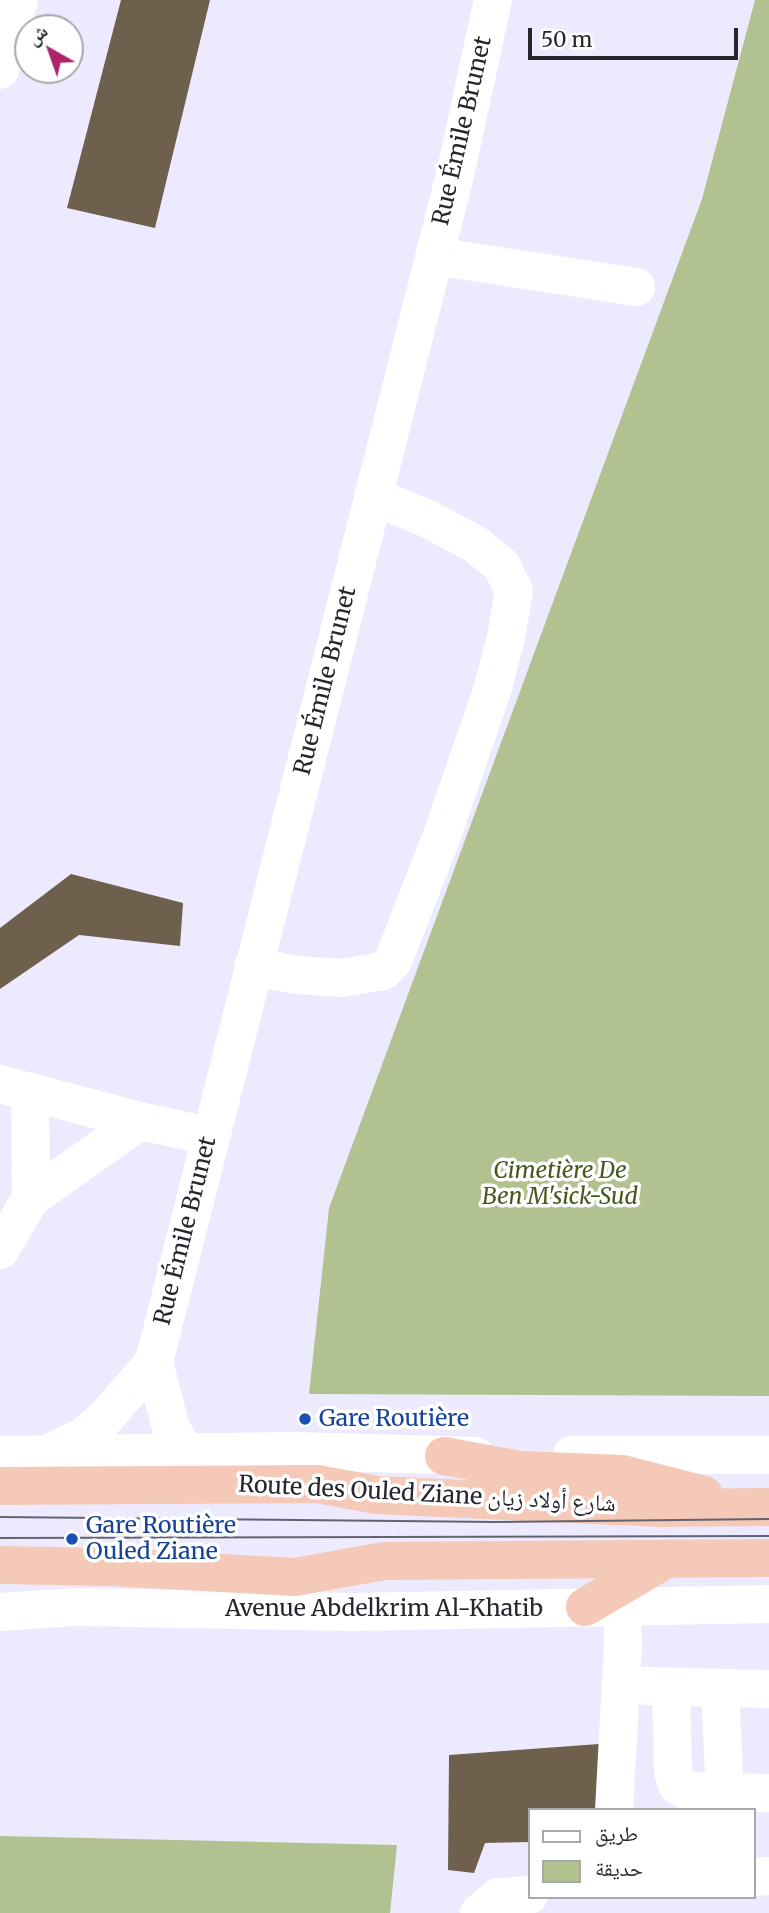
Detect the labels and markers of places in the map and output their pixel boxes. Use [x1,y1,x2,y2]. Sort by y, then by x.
place label: Gare Routière [319,1405,469,1433]
marker: Gare Routière [297,1411,313,1427]
place label: Gare Routière Ouled Ziane [86,1512,236,1566]
marker: Gare Routière Ouled Ziane [64,1531,80,1547]

